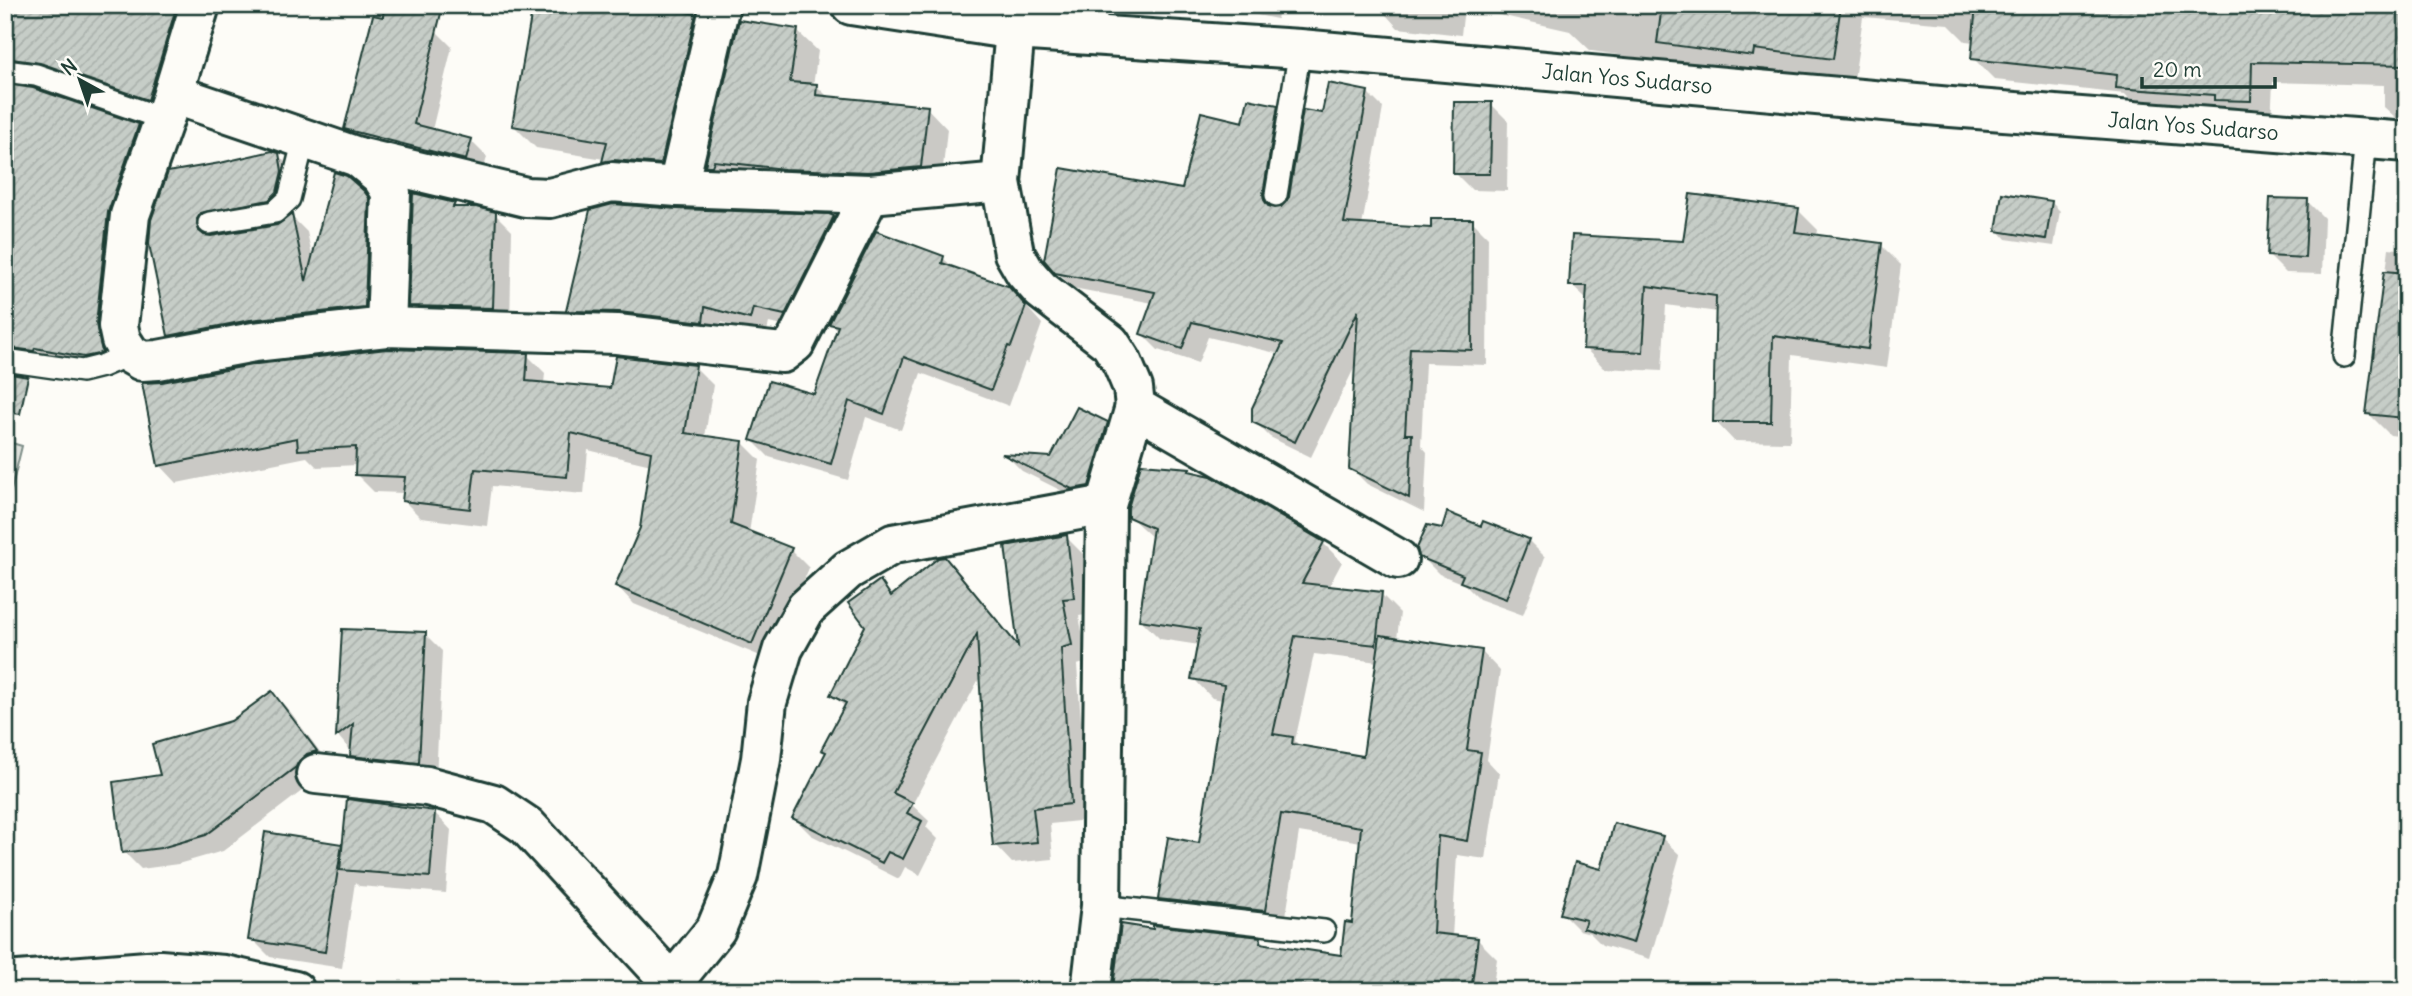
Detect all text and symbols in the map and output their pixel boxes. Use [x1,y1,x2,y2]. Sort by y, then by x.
north arrow [46,46,116,116]
scale bar [2142,46,2276,90]
text: N [56,54,82,80]
text: 20 m [2153,56,2202,83]
street label: Jalan Yos Sudarso [1541,57,1714,99]
street label: Jalan Yos Sudarso [2107,106,2280,146]

